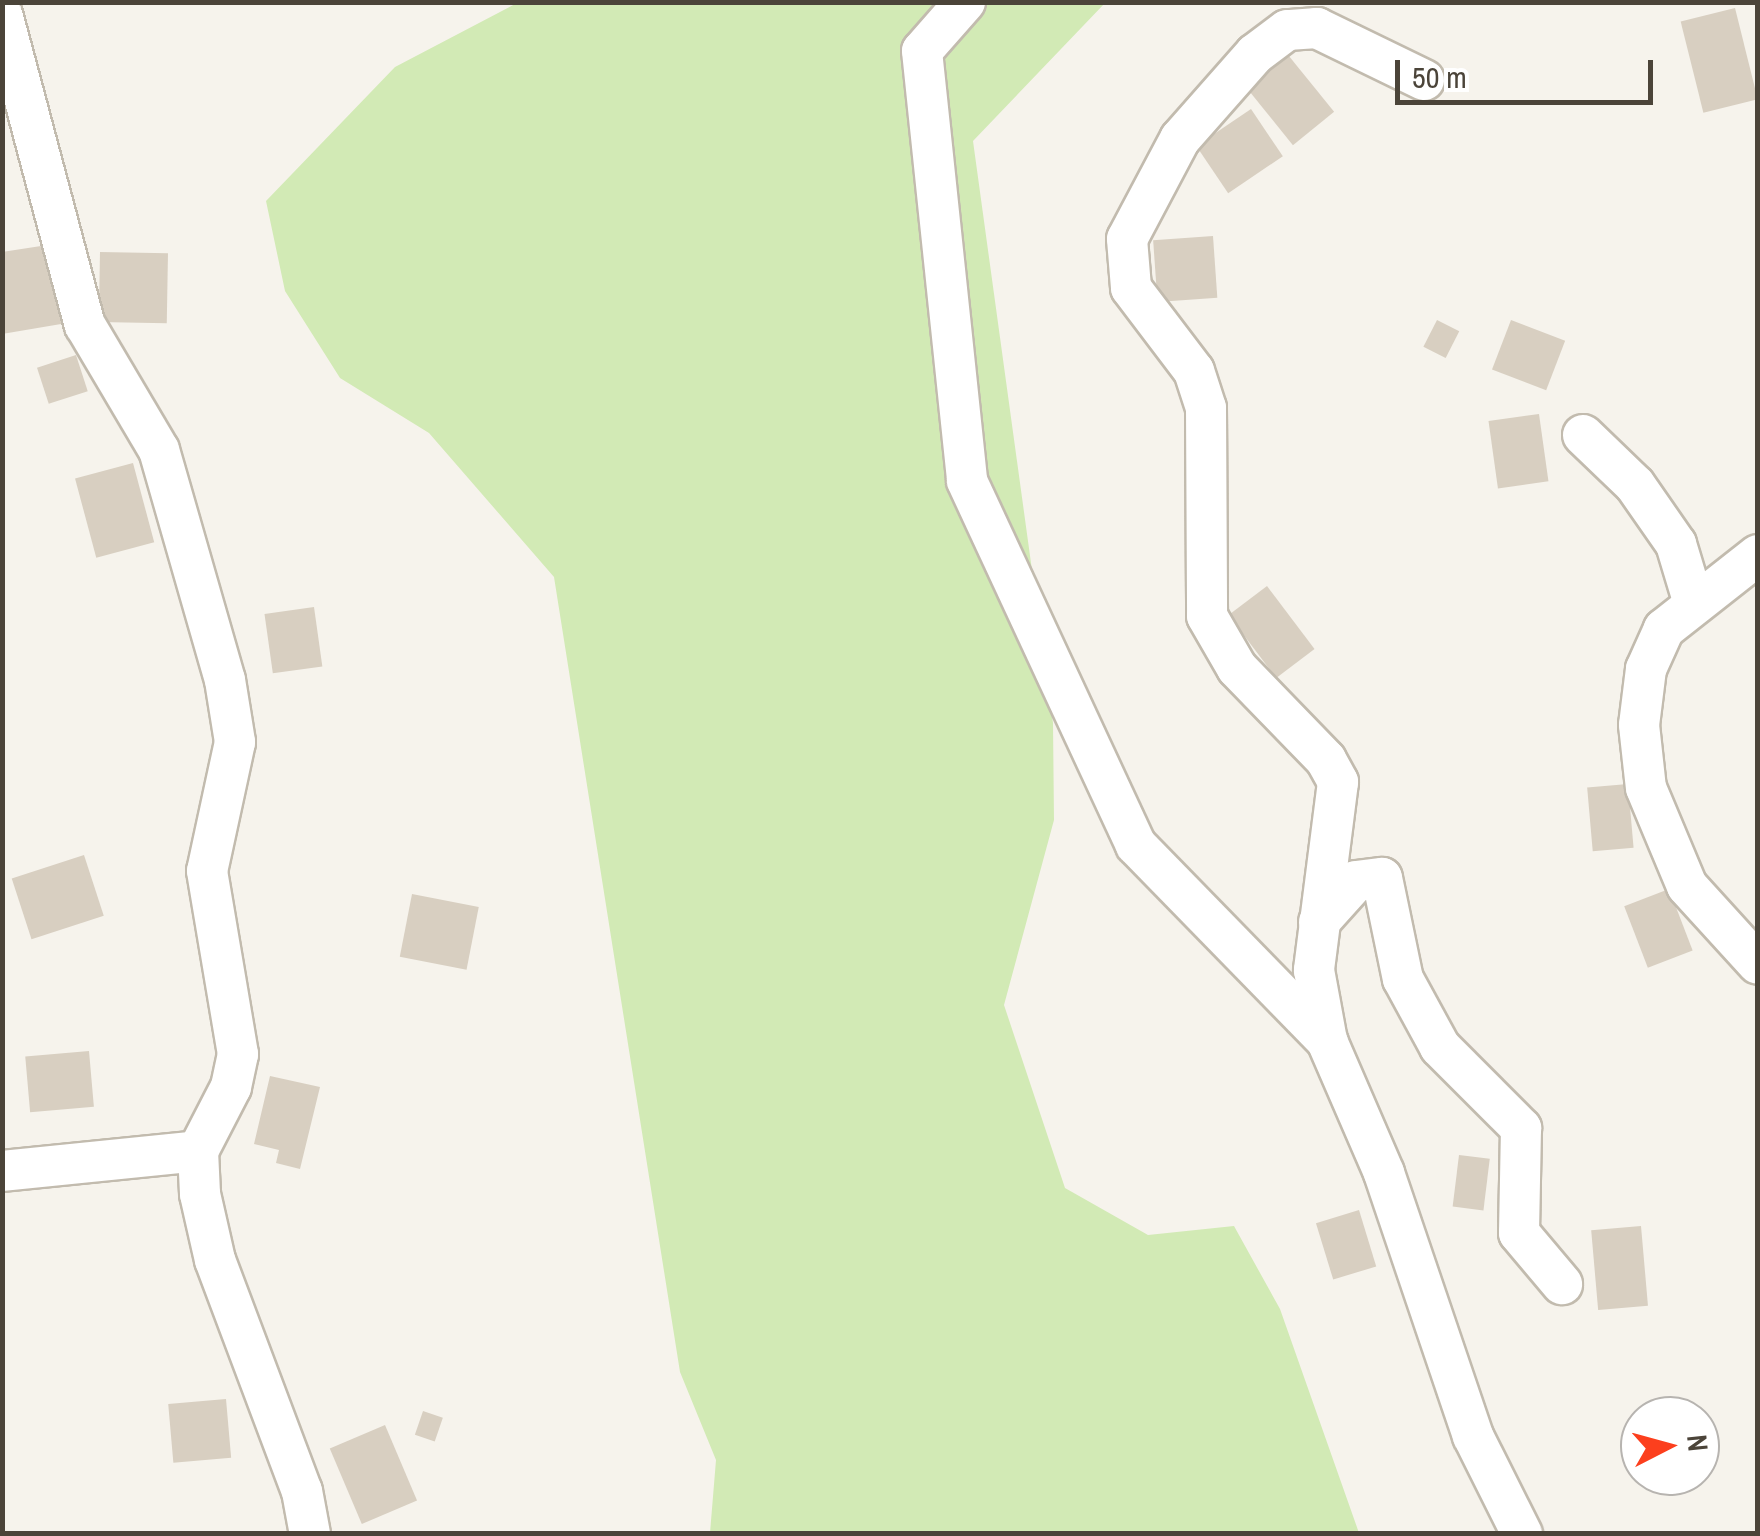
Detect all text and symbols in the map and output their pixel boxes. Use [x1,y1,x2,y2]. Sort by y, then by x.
scale bar [1400,40,1658,102]
text: 50 m [1412,57,1467,97]
north arrow [1620,1396,1720,1496]
text: N [1678,1433,1718,1453]

